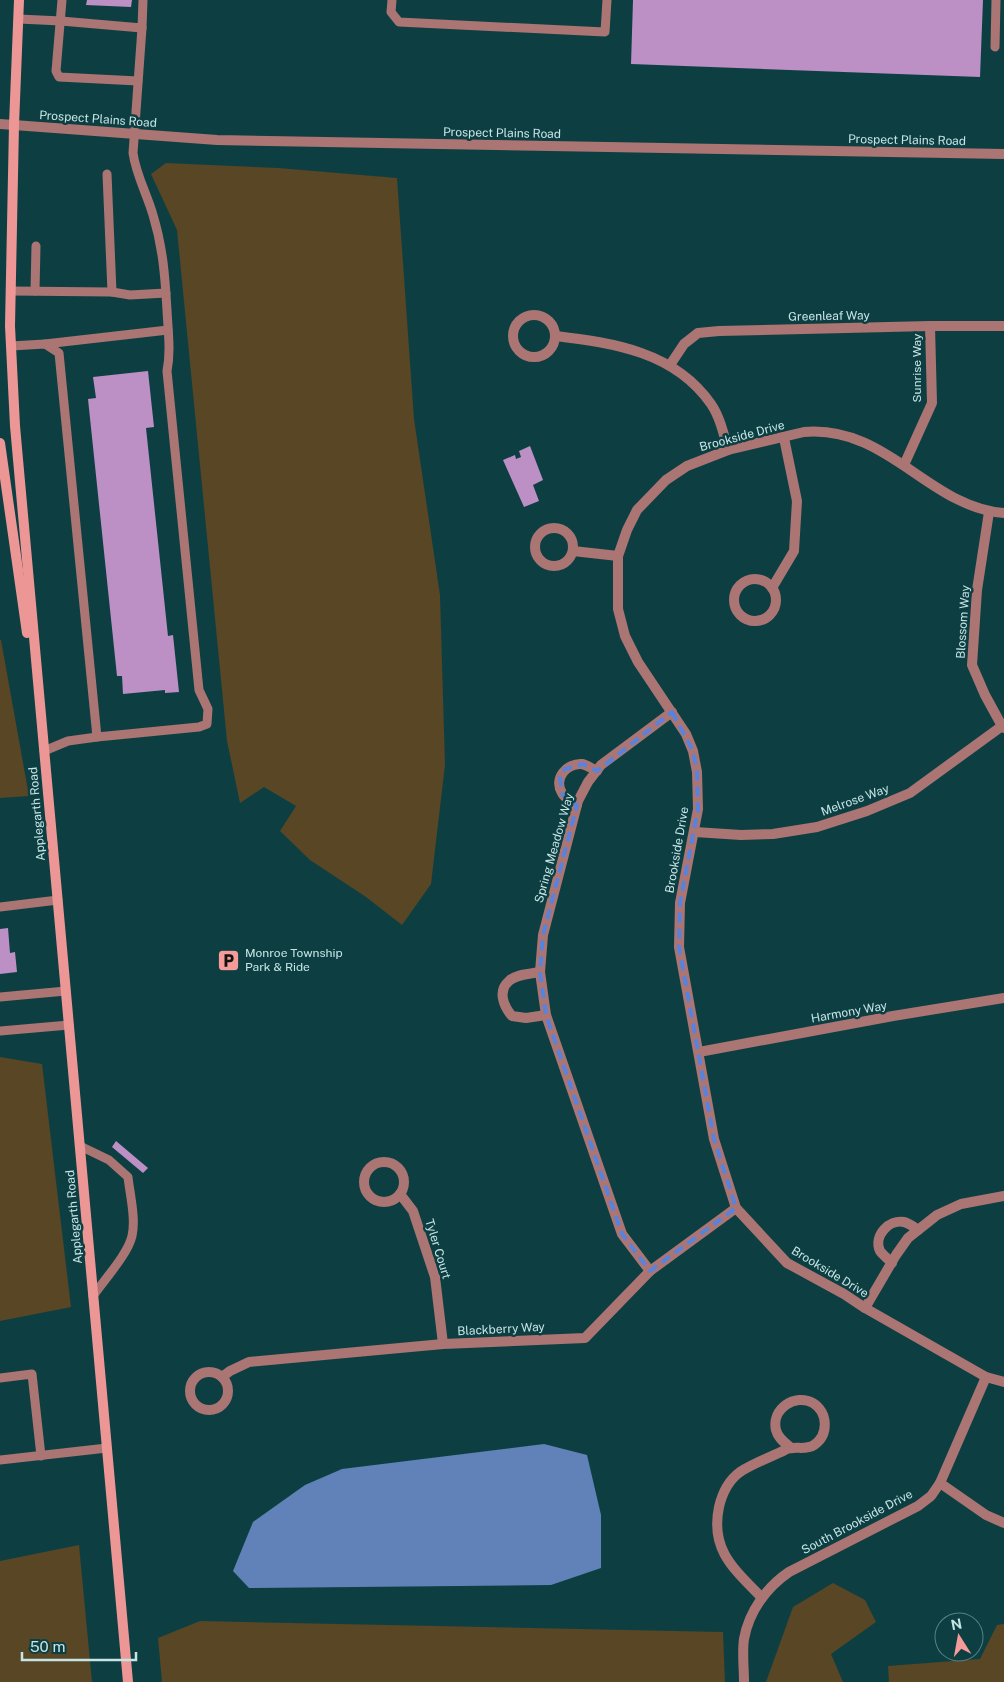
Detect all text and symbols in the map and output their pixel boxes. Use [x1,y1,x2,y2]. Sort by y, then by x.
street label: Prospect Plains Road [39,108,157,130]
street label: Prospect Plains Road [443,125,561,141]
street label: Prospect Plains Road [848,132,966,148]
street label: Greenleaf Way [788,308,870,324]
street label: Sunrise Way [910,333,924,402]
street label: Brookside Drive [698,418,786,454]
street label: Blossom Way [953,584,973,659]
street label: Applegarth Road [26,766,48,862]
street label: Melrose Way [819,781,892,819]
street label: Spring Meadow Way [532,791,577,905]
street label: Brookside Drive [663,806,692,894]
place label: Monroe Township Park & Ride [245,946,343,974]
parking icon: Monroe Township Park & Ride [217,948,241,972]
street label: Harmony Way [810,998,889,1026]
street label: Applegarth Road [63,1169,85,1265]
street label: Tyler Court [422,1217,454,1281]
street label: Brookside Drive [789,1244,871,1301]
street label: Blackberry Way [457,1320,546,1338]
street label: South Brookside Drive [799,1487,915,1557]
north arrow [934,1612,984,1662]
text: N [950,1615,963,1633]
scale bar [22,1630,136,1662]
text: 50 m [30,1638,65,1655]

